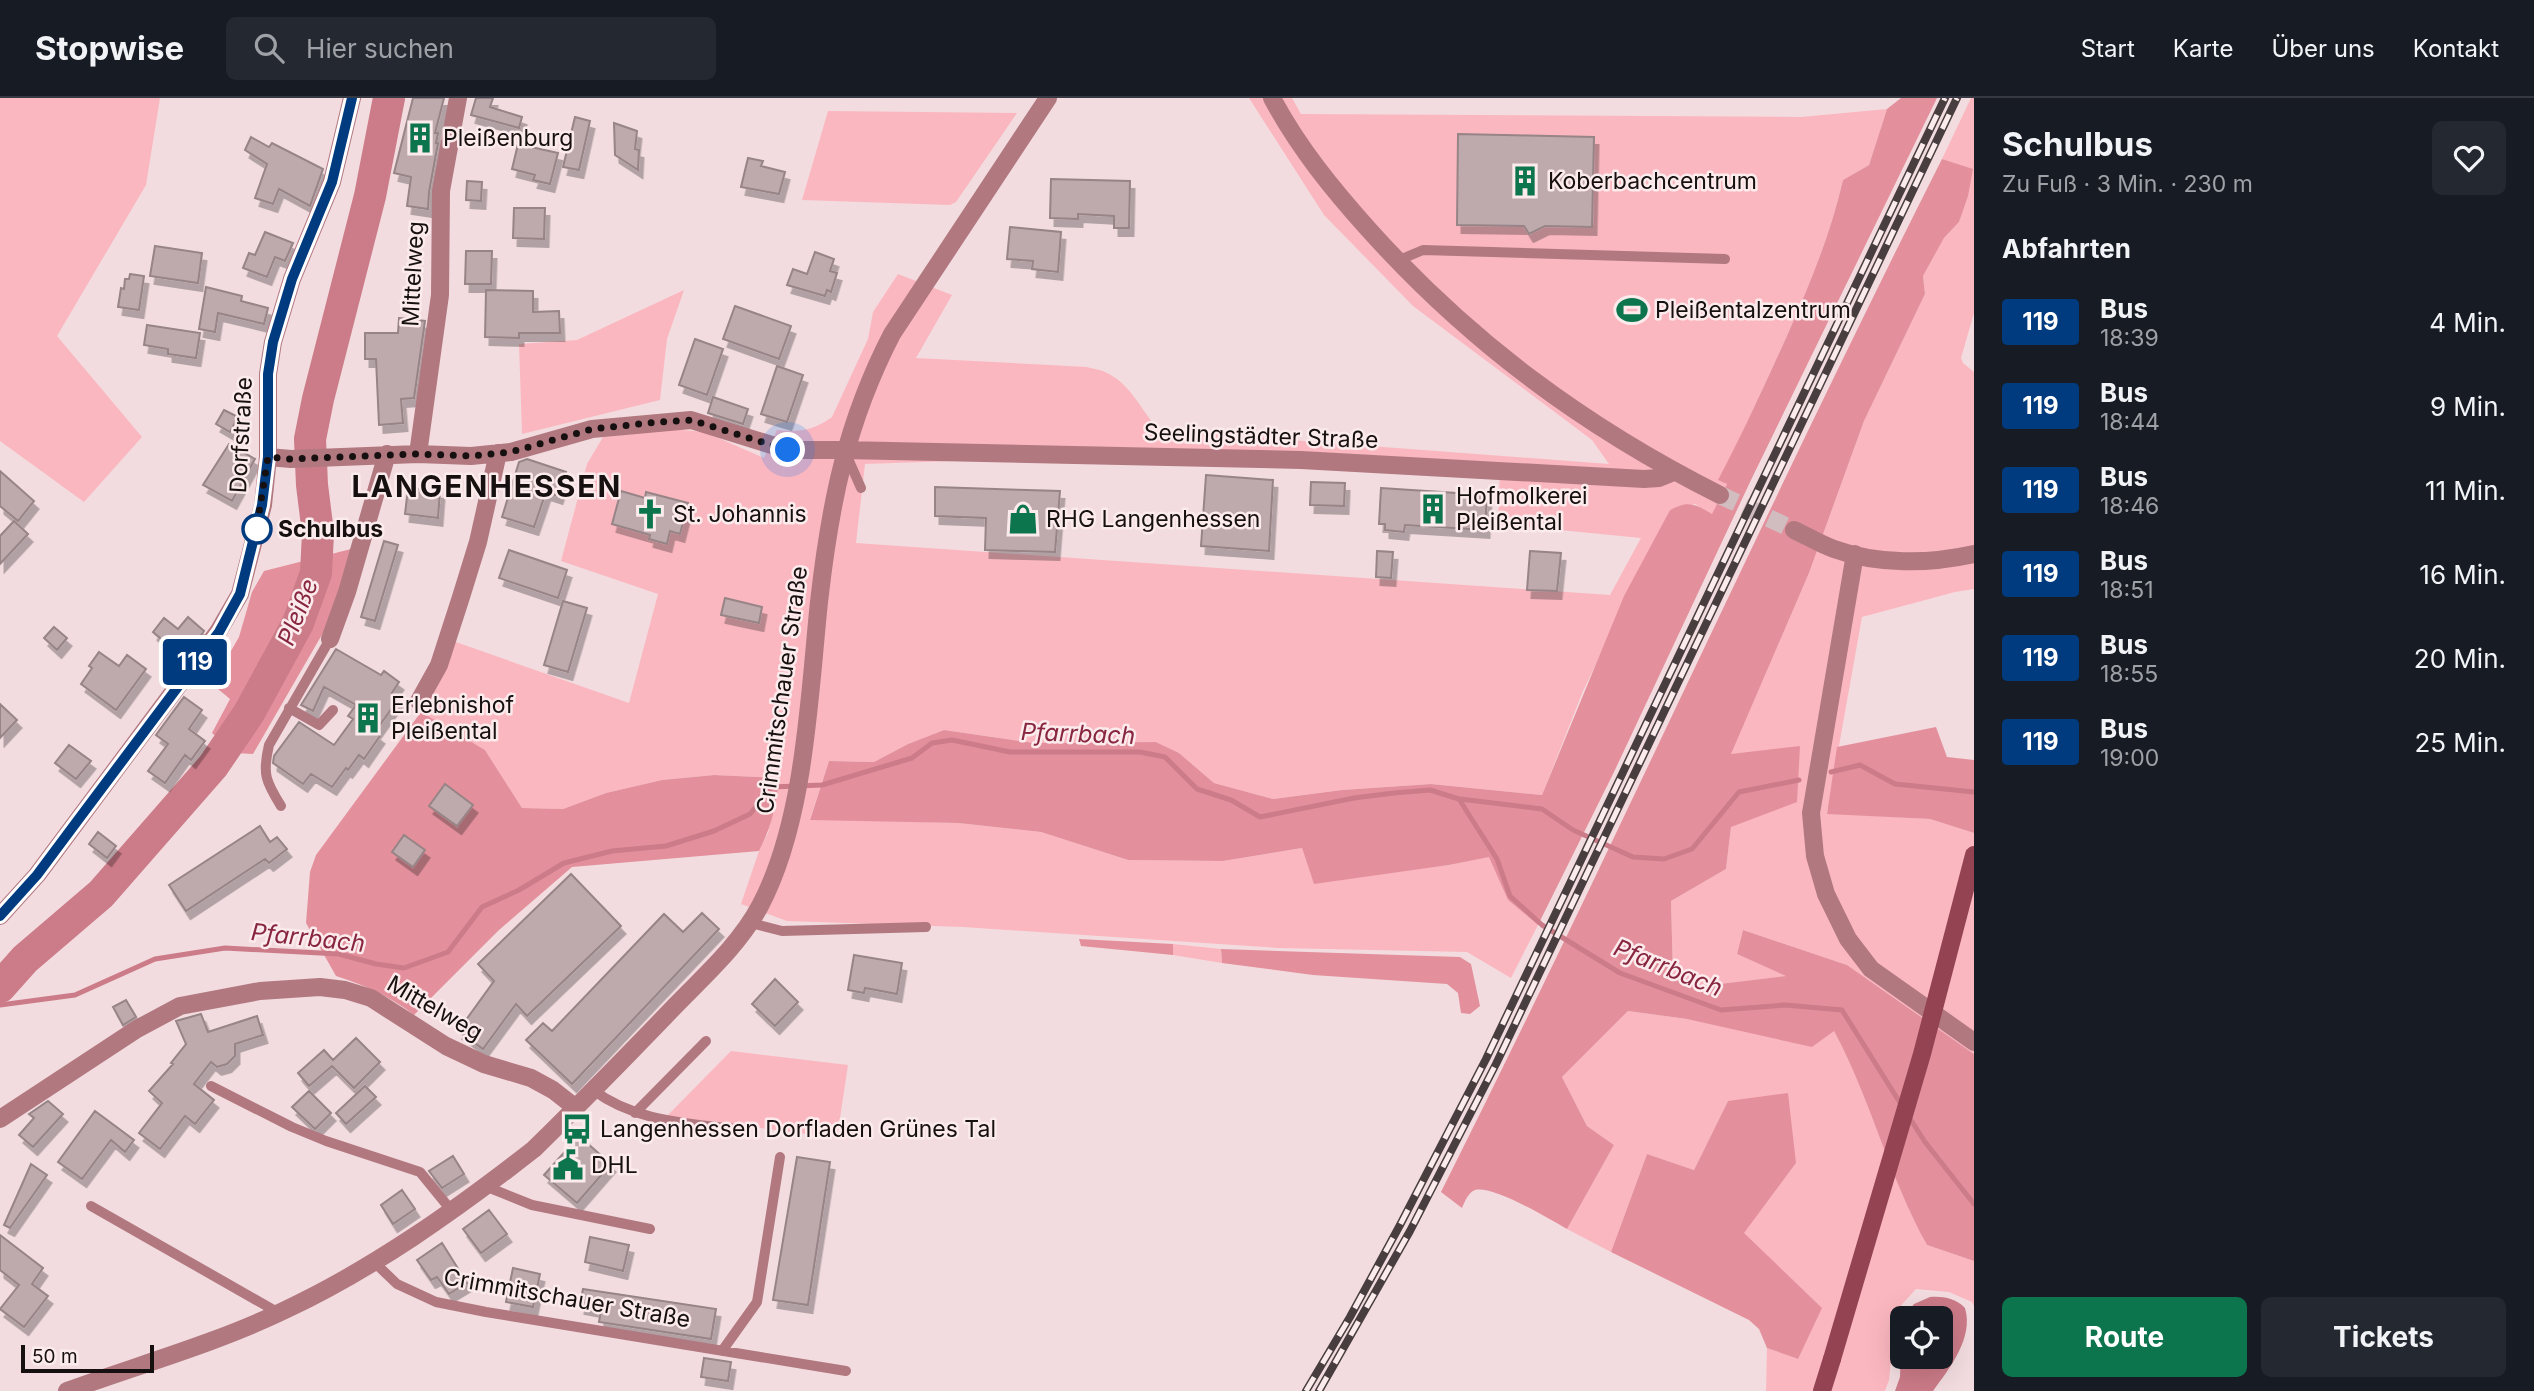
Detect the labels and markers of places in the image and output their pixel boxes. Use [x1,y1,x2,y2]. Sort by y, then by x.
building icon: Pleißenburg [403,121,437,155]
place label: Pleißenburg [443,124,573,152]
building icon: Koberbachcentrum [1508,164,1542,198]
place label: Koberbachcentrum [1548,167,1757,195]
sports icon: Pleißentalzentrum [1615,293,1649,327]
place label: Pleißentalzentrum [1655,296,1851,324]
place label: Hofmolkerei Pleißental [1456,482,1588,536]
building icon: Hofmolkerei Pleißental [1416,492,1450,526]
church icon: St. Johannis [633,497,667,531]
place label: St. Johannis [673,500,807,528]
shop icon: RHG Langenhessen [1006,502,1040,536]
place label: RHG Langenhessen [1046,505,1260,533]
marker: Schulbus [242,514,272,544]
place label: Schulbus [278,515,383,543]
place label: Erlebnishof Pleißental [391,691,515,745]
building icon: Erlebnishof Pleißental [351,701,385,735]
bus stop icon: Langenhessen Dorfladen Grünes Tal [560,1112,594,1146]
place label: Langenhessen Dorfladen Grünes Tal [600,1115,996,1143]
public building icon: DHL [551,1148,585,1182]
place label: DHL [591,1151,638,1179]

